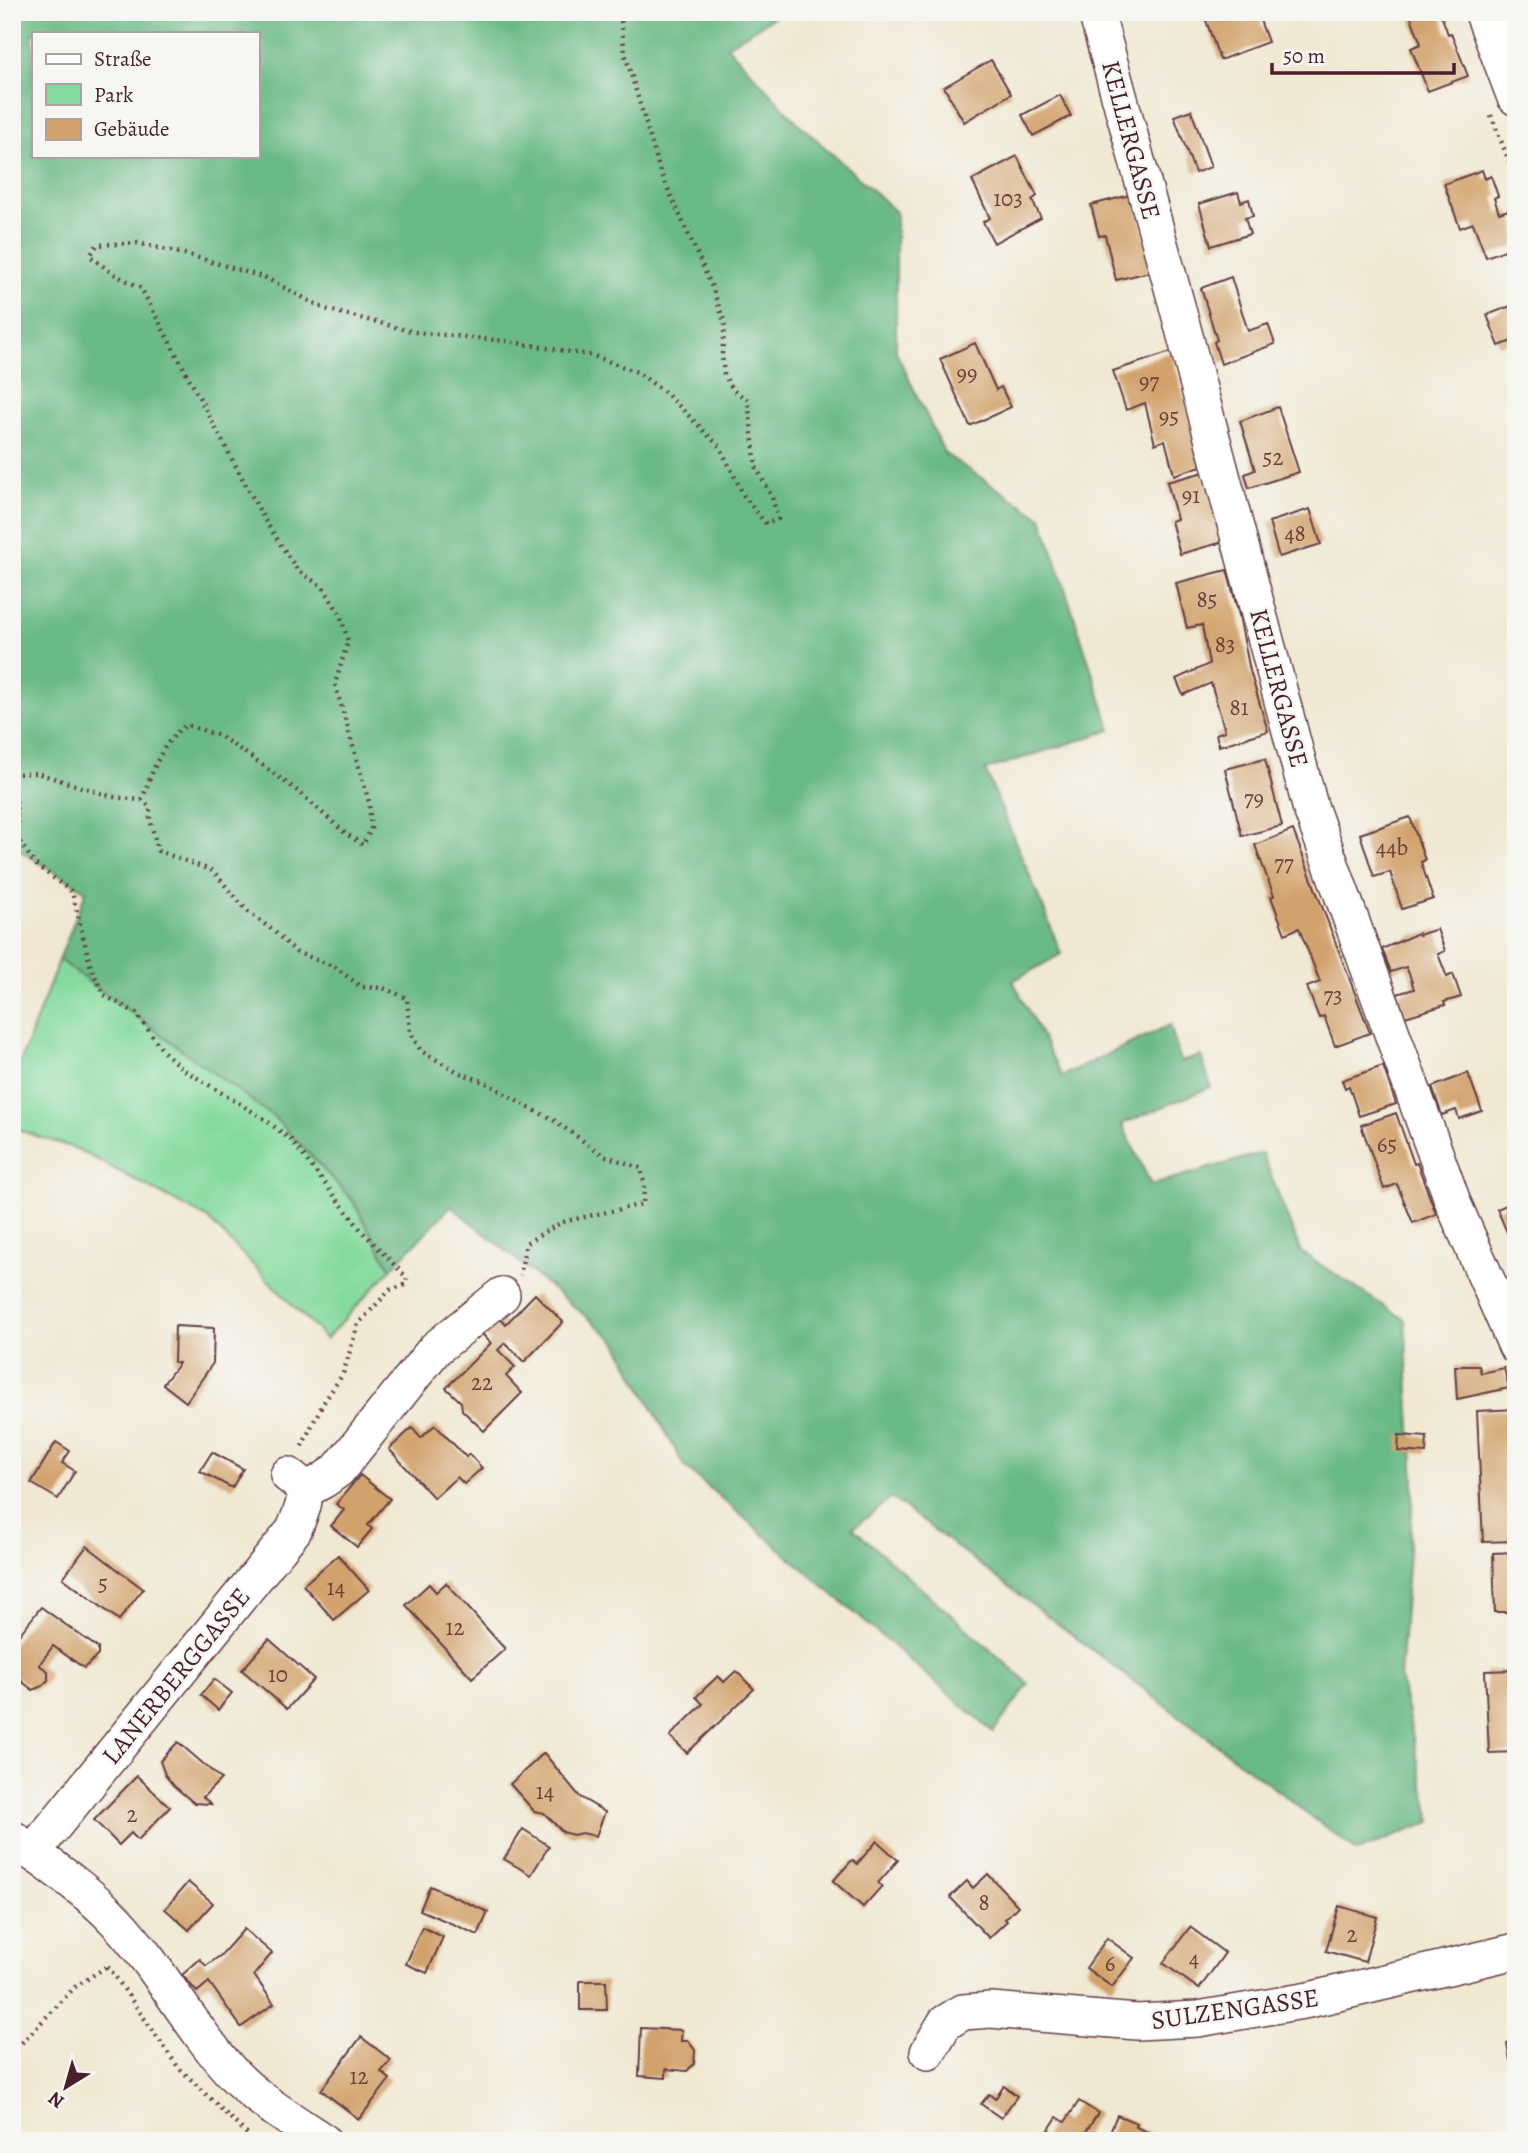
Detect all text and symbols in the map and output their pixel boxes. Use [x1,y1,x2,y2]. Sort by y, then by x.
legend [32,32,259,158]
scale bar [1272,32,1454,76]
text: 50 m [1283,42,1325,70]
text: Straße [94,45,152,73]
street label: KELLERGASSE [1093,57,1169,223]
text: Park [94,81,134,109]
text: Gebäude [94,115,170,143]
house number: 103 [993,183,1023,214]
house number: 99 [957,358,977,389]
house number: 97 [1139,366,1159,397]
house number: 95 [1159,401,1179,432]
house number: 52 [1263,442,1283,473]
house number: 91 [1182,480,1200,511]
house number: 48 [1284,518,1306,549]
house number: 85 [1196,584,1218,615]
street label: KELLERGASSE [1241,605,1317,771]
house number: 83 [1215,629,1235,660]
house number: 81 [1229,692,1249,723]
house number: 79 [1244,783,1264,814]
house number: 44b [1376,832,1408,863]
house number: 77 [1274,848,1294,879]
house number: 73 [1323,980,1343,1011]
house number: 65 [1377,1129,1397,1160]
house number: 22 [471,1367,493,1398]
house number: 5 [98,1568,108,1599]
house number: 14 [327,1572,345,1603]
street label: LANERBERGGASSE [94,1580,258,1772]
house number: 12 [446,1612,464,1643]
house number: 10 [268,1659,288,1690]
house number: 14 [536,1776,554,1807]
house number: 2 [127,1799,138,1830]
house number: 8 [978,1887,990,1918]
house number: 2 [1347,1919,1358,1950]
house number: 4 [1189,1943,1199,1974]
house number: 6 [1105,1948,1115,1979]
street label: SULZENGASSE [1149,1980,1321,2038]
north arrow [32,2052,102,2122]
house number: 12 [350,2061,368,2092]
text: N [43,2085,70,2114]

